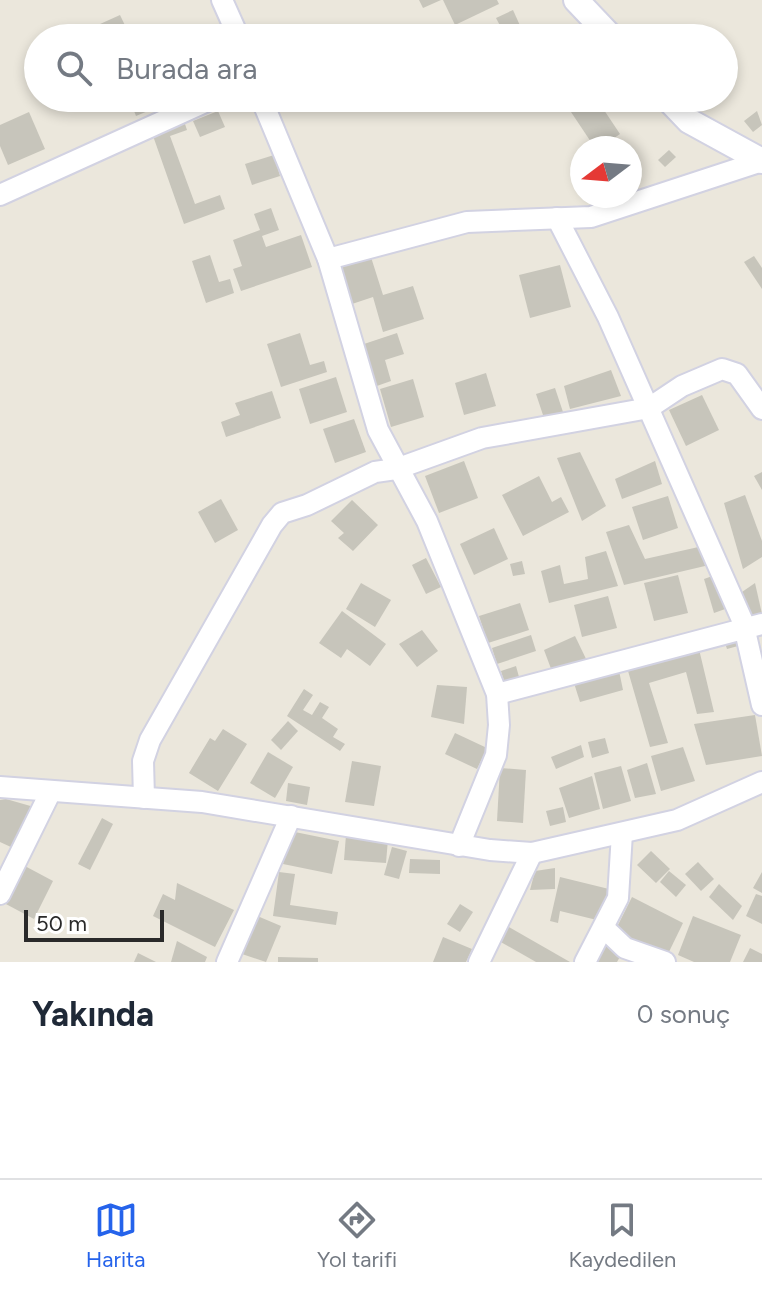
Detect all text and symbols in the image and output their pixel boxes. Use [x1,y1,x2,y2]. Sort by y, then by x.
search box [24,24,738,112]
icon: search [52,46,96,90]
text: Burada ara [116,50,258,87]
north arrow [570,136,642,208]
scale bar [24,906,164,942]
text: 50 m [36,910,87,937]
text: Yakında [32,994,154,1035]
text: 0 sonuç [637,998,730,1030]
tab: Harita [86,1198,145,1273]
tab: Yol tarifi [317,1198,397,1273]
tab: Kaydedilen [569,1198,676,1273]

